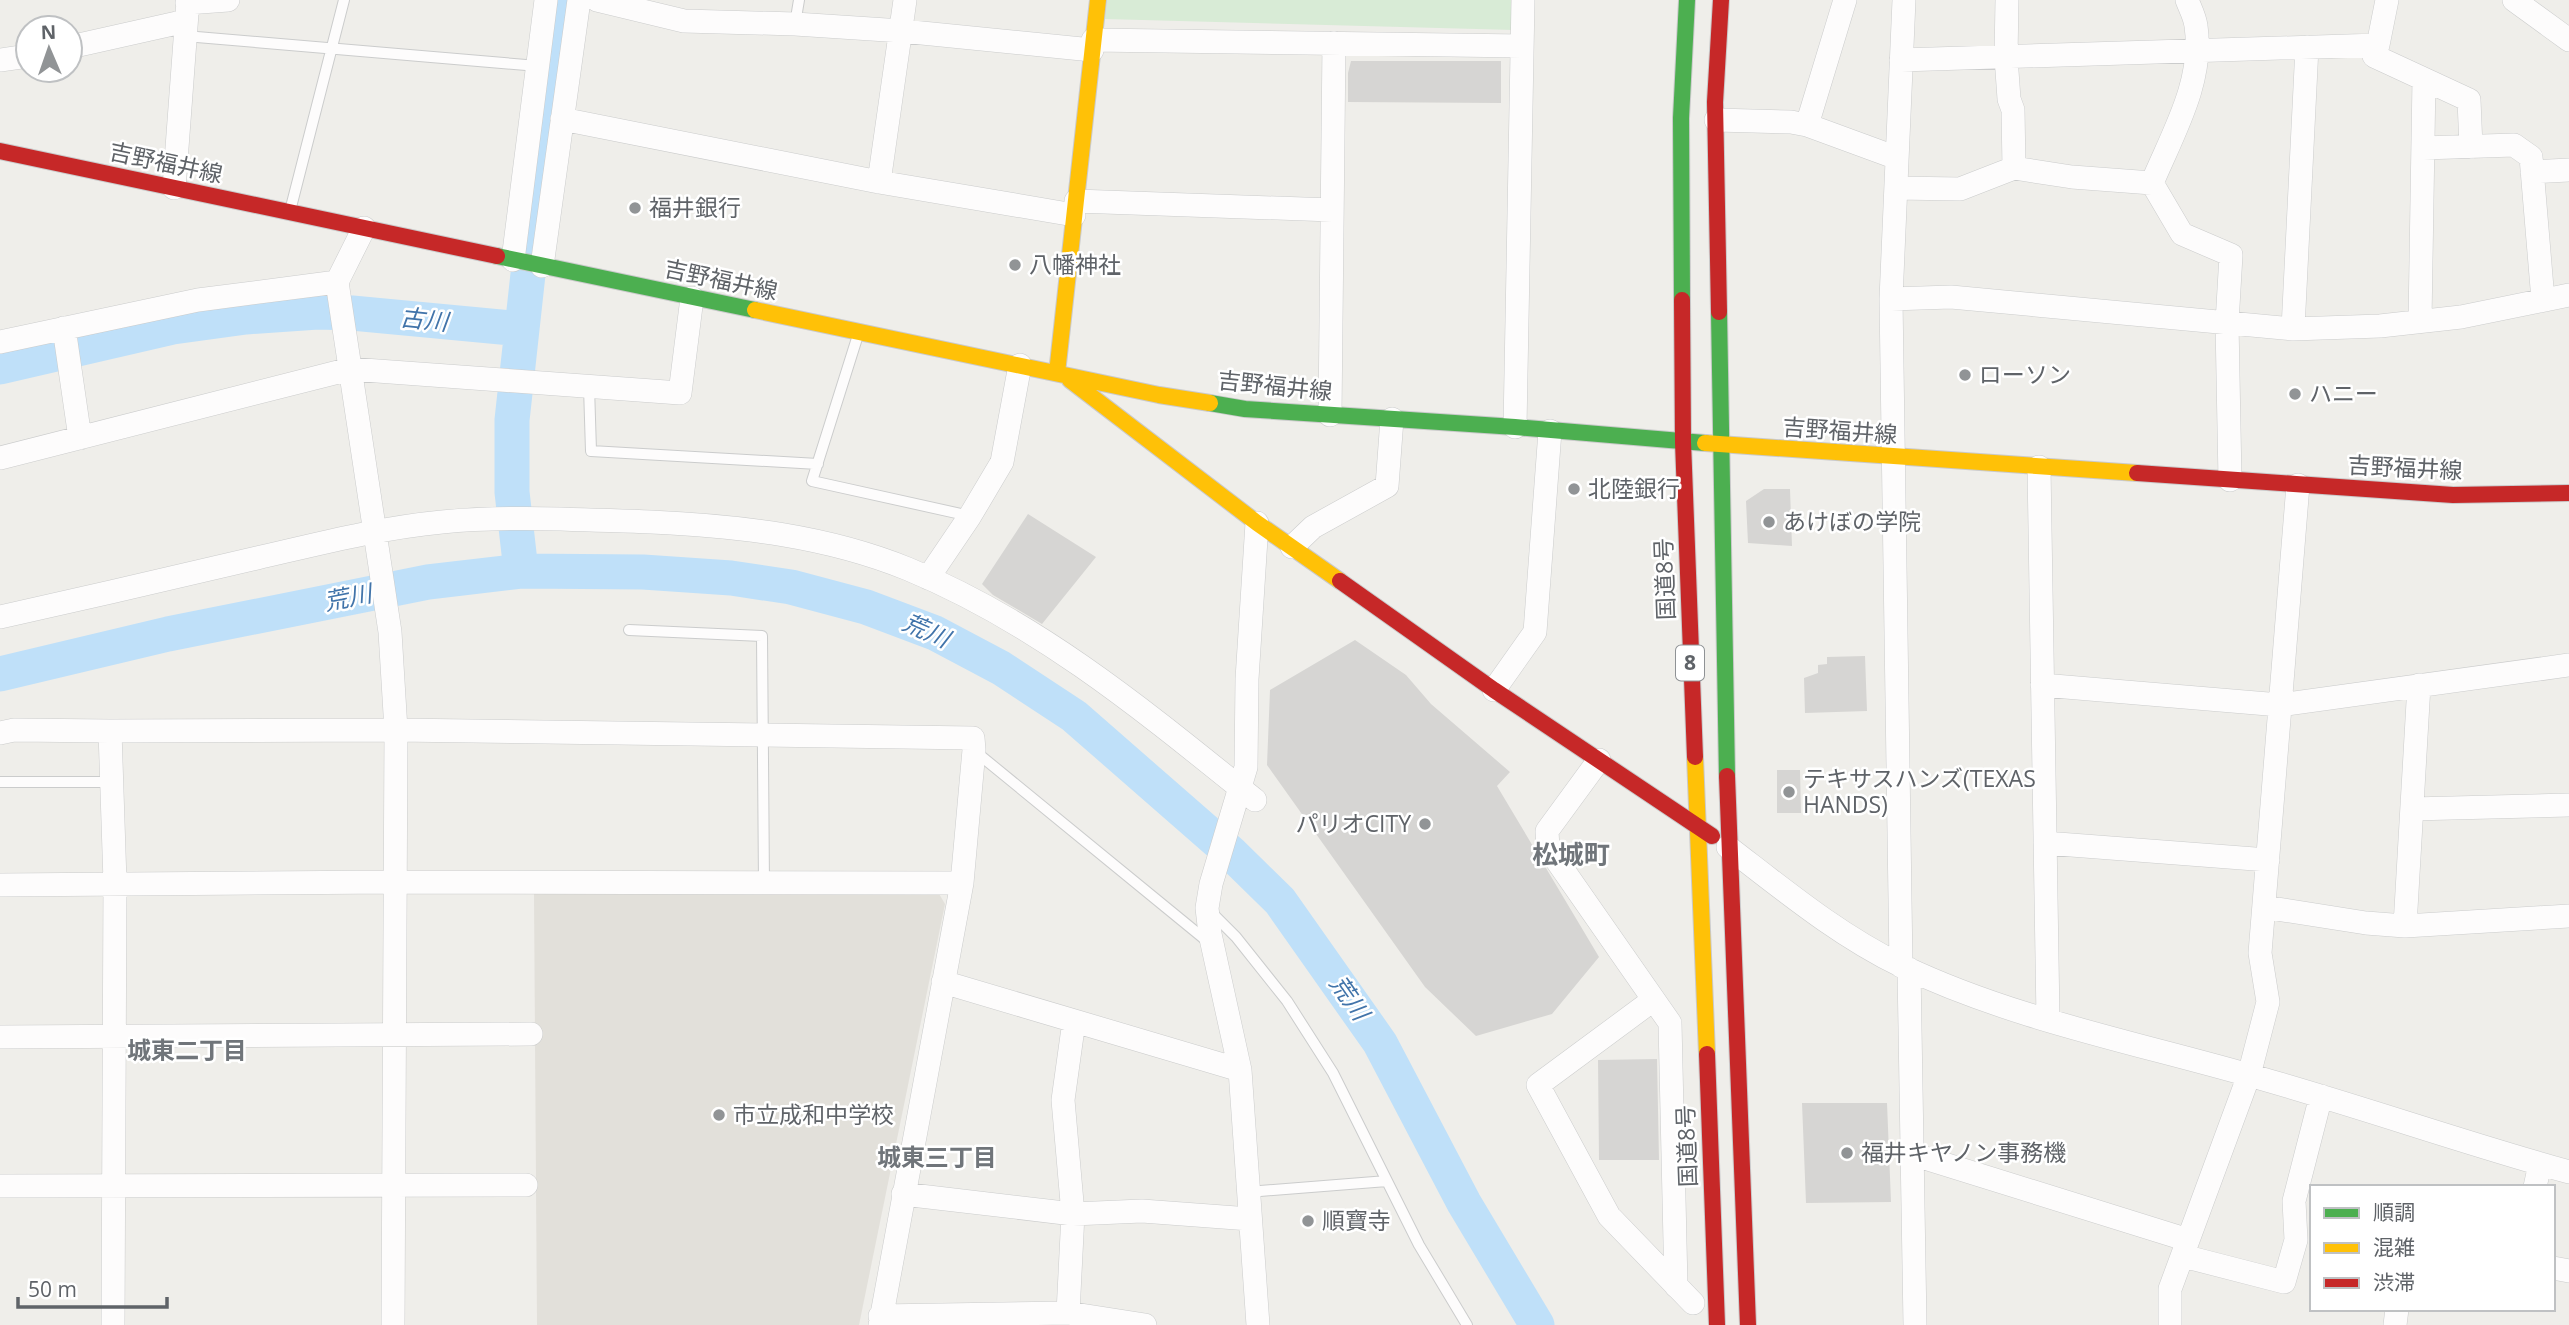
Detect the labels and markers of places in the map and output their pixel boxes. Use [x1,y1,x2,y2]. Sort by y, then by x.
place label: 福井銀行 [649,191,741,223]
marker: 福井銀行 [627,200,643,216]
place label: 八幡神社 [1029,248,1121,280]
marker: 八幡神社 [1007,257,1023,273]
place label: ローソン [1979,358,2071,390]
marker: ローソン [1957,367,1973,383]
place label: ハニー [2309,377,2378,409]
marker: ハニー [2287,386,2303,402]
place label: 北陸銀行 [1588,472,1680,504]
marker: 北陸銀行 [1566,481,1582,497]
place label: あけぼの学院 [1783,505,1921,537]
marker: あけぼの学院 [1761,514,1777,530]
place label: テキサスハンズ(TEXAS HANDS) [1803,762,2036,820]
marker: テキサスハンズ(TEXAS HANDS) [1781,784,1797,800]
place label: パリオCITY [1296,807,1411,839]
marker: パリオCITY [1417,816,1433,832]
place label: 市立成和中学校 [733,1098,894,1130]
marker: 市立成和中学校 [711,1107,727,1123]
place label: 福井キヤノン事務機 [1861,1136,2066,1168]
marker: 福井キヤノン事務機 [1839,1145,1855,1161]
place label: 順寶寺 [1322,1204,1391,1236]
marker: 順寶寺 [1300,1213,1316,1229]

